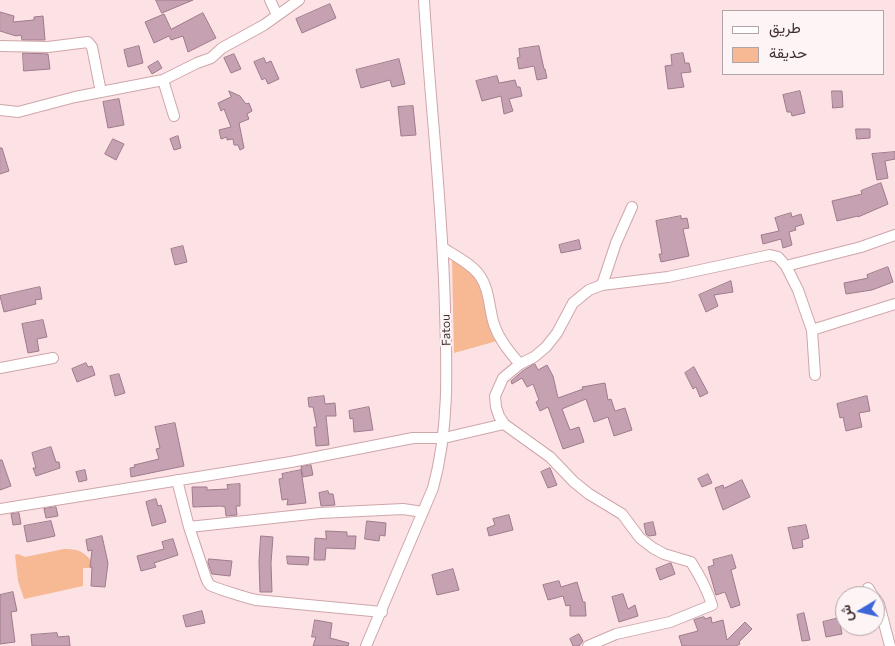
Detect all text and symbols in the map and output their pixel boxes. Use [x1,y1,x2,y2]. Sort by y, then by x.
legend [722,10,885,75]
text: طريق [769,18,801,36]
text: حديقة [769,43,807,61]
street label: Fatou [438,314,454,346]
north arrow [835,586,885,636]
text: ش [836,604,855,623]

